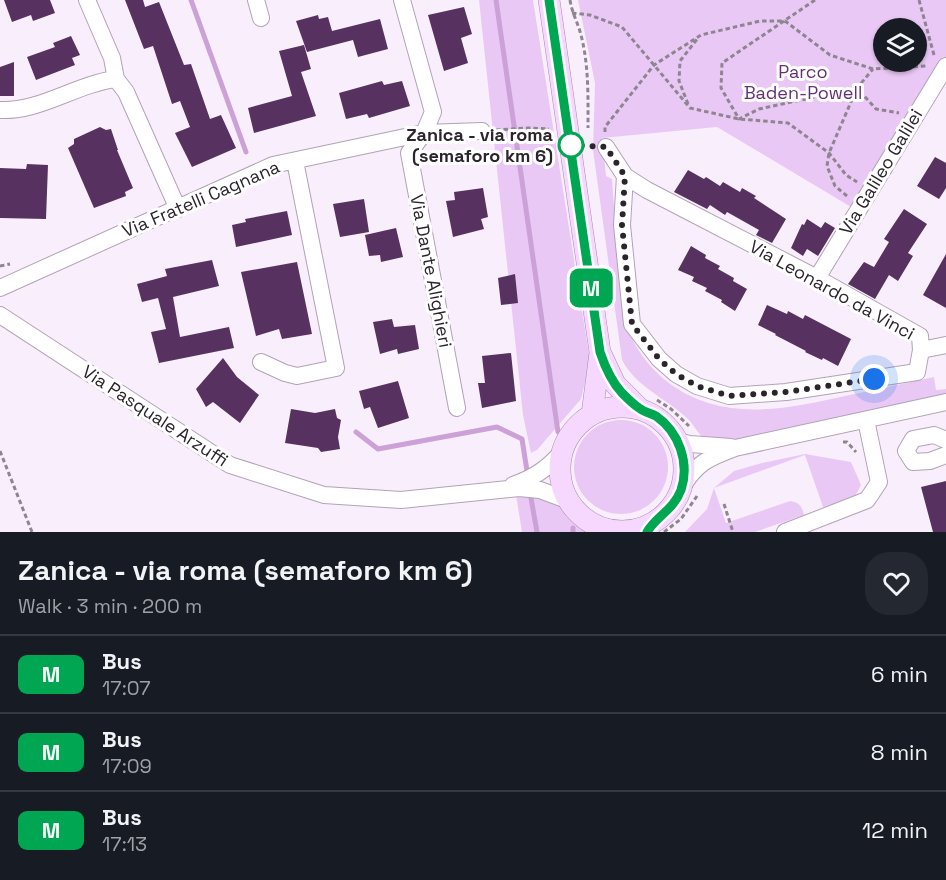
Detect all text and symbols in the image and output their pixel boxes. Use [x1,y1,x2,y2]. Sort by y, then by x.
map controls [873,18,927,72]
button: layers [873,18,927,72]
park label: Parco Baden-Powell [744,60,862,104]
street label: Via Galileo Galilei [834,105,927,239]
place label: Zanica - via roma (semaforo km 6) [406,123,554,167]
marker: Zanica - via roma (semaforo km 6) [558,132,584,158]
street label: Via Fratelli Cagnana [119,155,283,242]
street label: Via Dante Alighieri [405,192,458,349]
street label: Via Leonardo da Vinci [746,235,919,345]
line badge: M [572,268,610,308]
text: M [582,275,600,302]
street label: Via Pasquale Arzuffi [78,360,233,471]
your location [859,364,889,394]
text: Zanica - via roma (semaforo km 6) [18,552,473,588]
button: heart [865,552,928,615]
text: Walk · 3 min · 200 m [18,593,202,619]
text: Bus [102,647,142,675]
text: 6 min [871,660,928,688]
text: M [42,661,60,688]
text: 17:07 [102,675,150,701]
text: Bus [102,725,142,753]
text: 8 min [871,738,928,766]
text: M [42,739,60,766]
text: 17:09 [102,753,152,779]
text: Bus [102,803,142,831]
text: 12 min [862,816,928,844]
text: M [42,817,60,844]
text: 17:13 [102,831,147,857]

